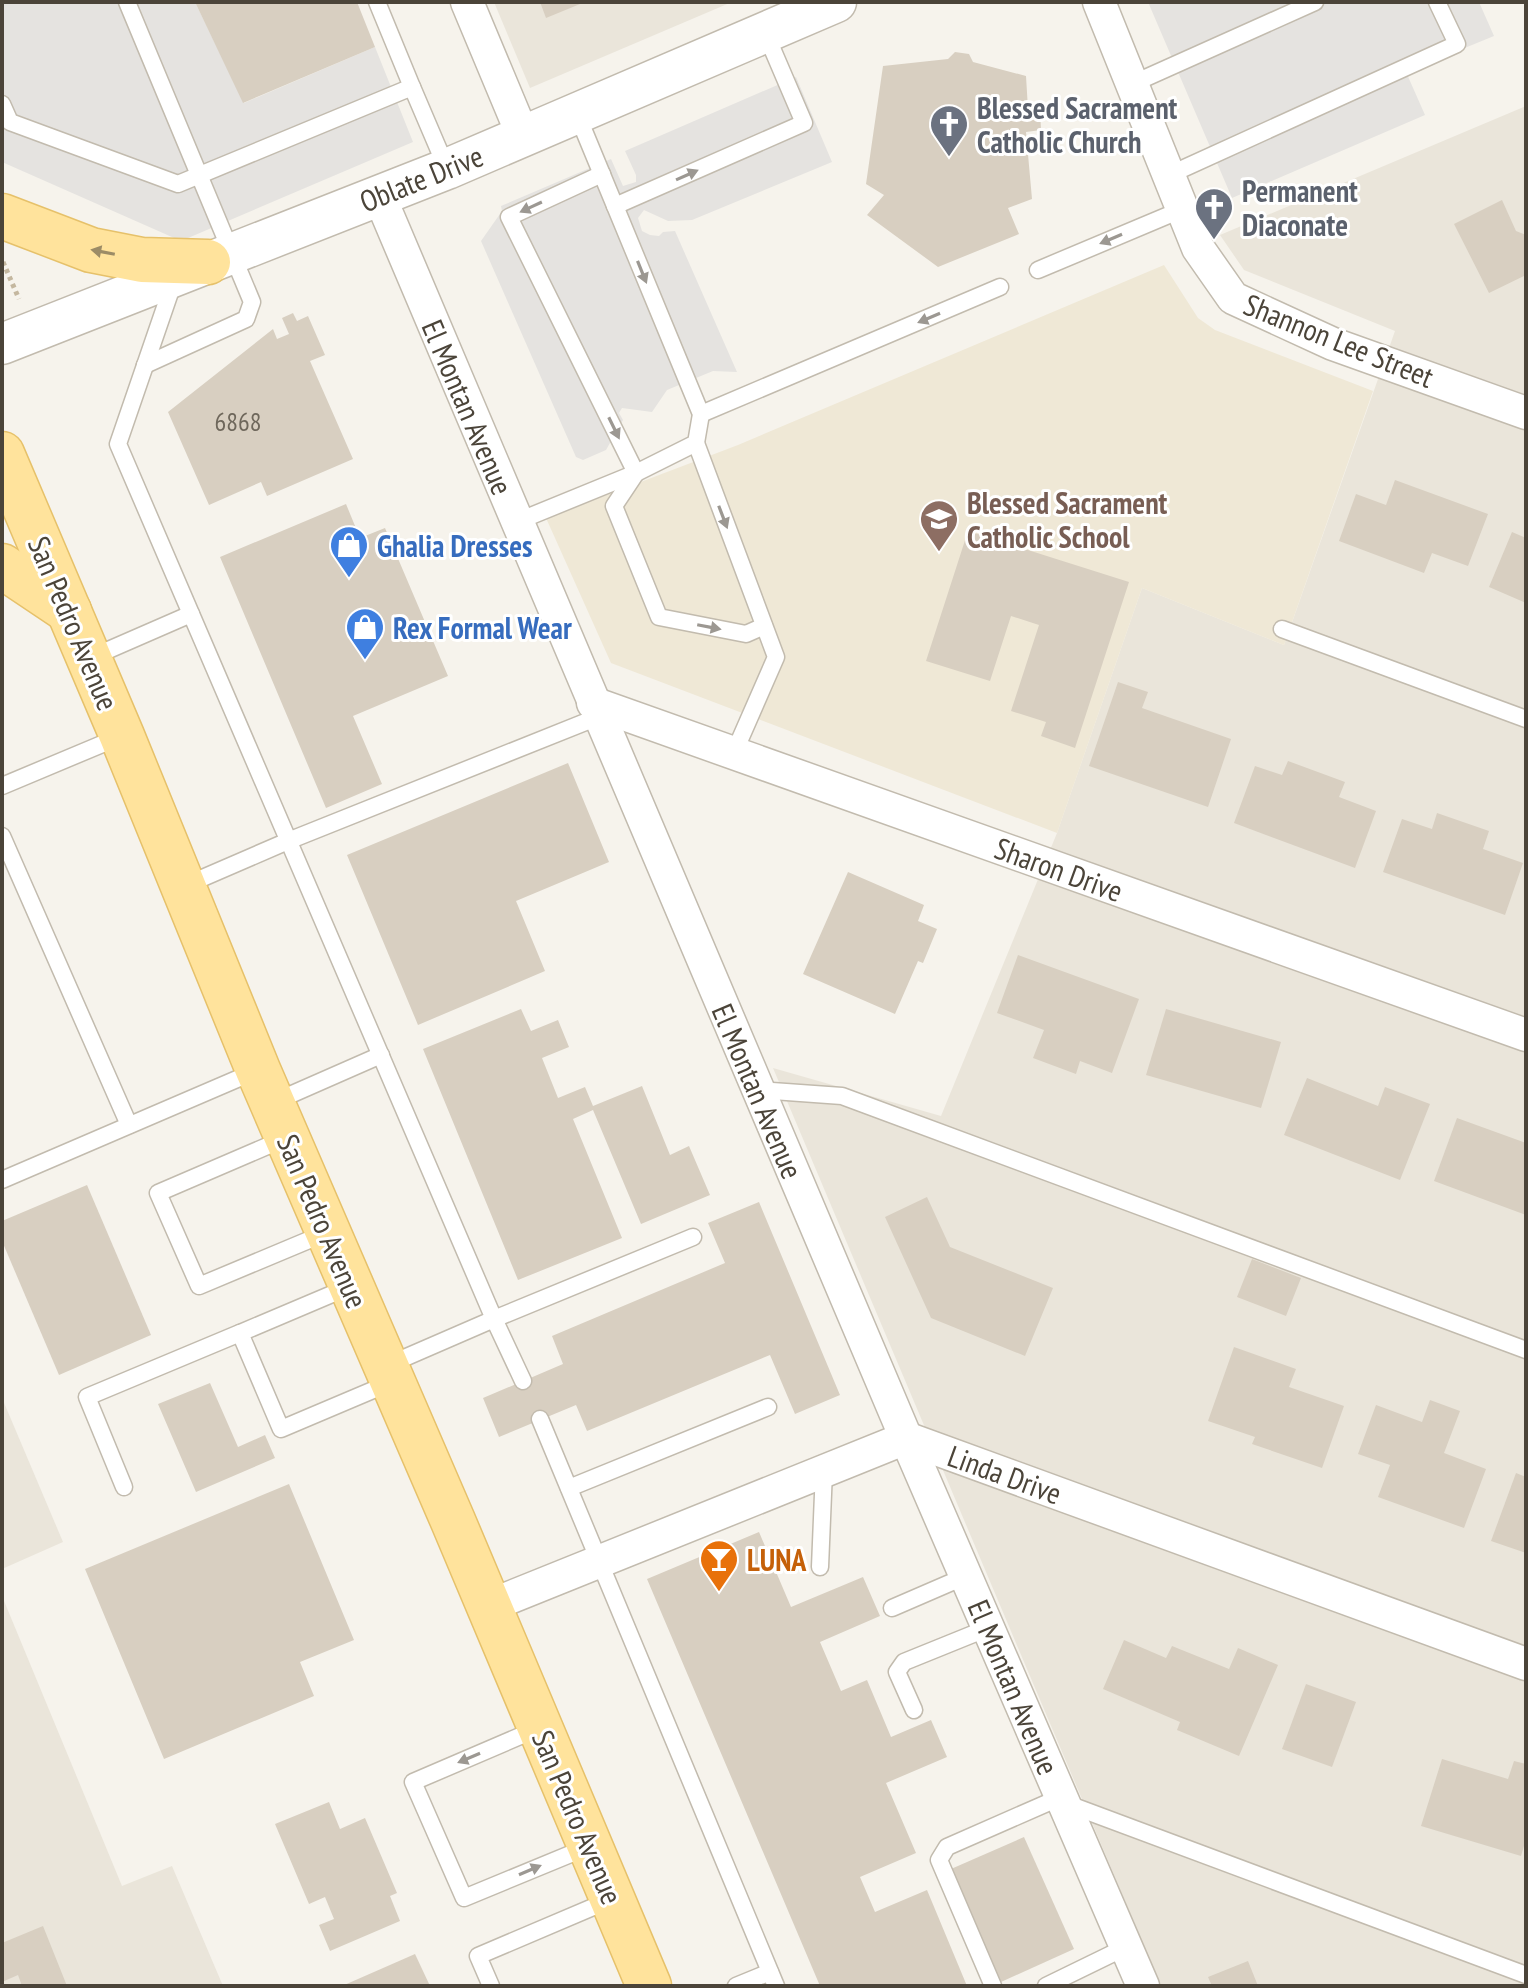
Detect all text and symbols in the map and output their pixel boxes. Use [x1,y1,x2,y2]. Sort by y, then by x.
place label: Blessed Sacrament Catholic Church [977,88,1178,161]
church icon: Blessed Sacrament Catholic Church [928,103,970,158]
street label: Oblate Drive [354,136,488,220]
one-way arrow [675,168,698,181]
place label: Permanent Diaconate [1242,171,1358,244]
church icon: Permanent Diaconate [1193,186,1235,241]
one-way arrow [520,200,543,214]
one-way arrow [1099,233,1123,246]
one-way arrow [90,246,115,258]
one-way arrow [636,260,649,284]
street label: Shannon Lee Street [1239,284,1440,396]
one-way arrow [917,311,940,324]
street label: El Montan Avenue [414,314,522,500]
house number: 6868 [215,405,261,438]
one-way arrow [607,417,620,440]
place label: Blessed Sacrament Catholic School [967,483,1168,556]
school or university icon: Blessed Sacrament Catholic School [918,498,960,553]
one-way arrow [717,505,730,529]
shop icon: Ghalia Dresses [328,524,370,579]
place label: Ghalia Dresses [377,526,533,565]
street label: San Pedro Avenue [20,530,128,716]
shop icon: Rex Formal Wear [344,606,386,661]
place label: Rex Formal Wear [393,608,572,647]
one-way arrow [697,621,722,634]
street label: Sharon Drive [990,828,1128,910]
street label: El Montan Avenue [704,998,812,1184]
street label: San Pedro Avenue [269,1128,377,1314]
street label: Linda Drive [943,1435,1067,1513]
bar icon: LUNA [698,1538,740,1593]
place label: LUNA [747,1540,807,1579]
street label: El Montan Avenue [960,1594,1068,1780]
street label: San Pedro Avenue [524,1724,632,1910]
one-way arrow [457,1752,481,1765]
one-way arrow [518,1864,542,1877]

